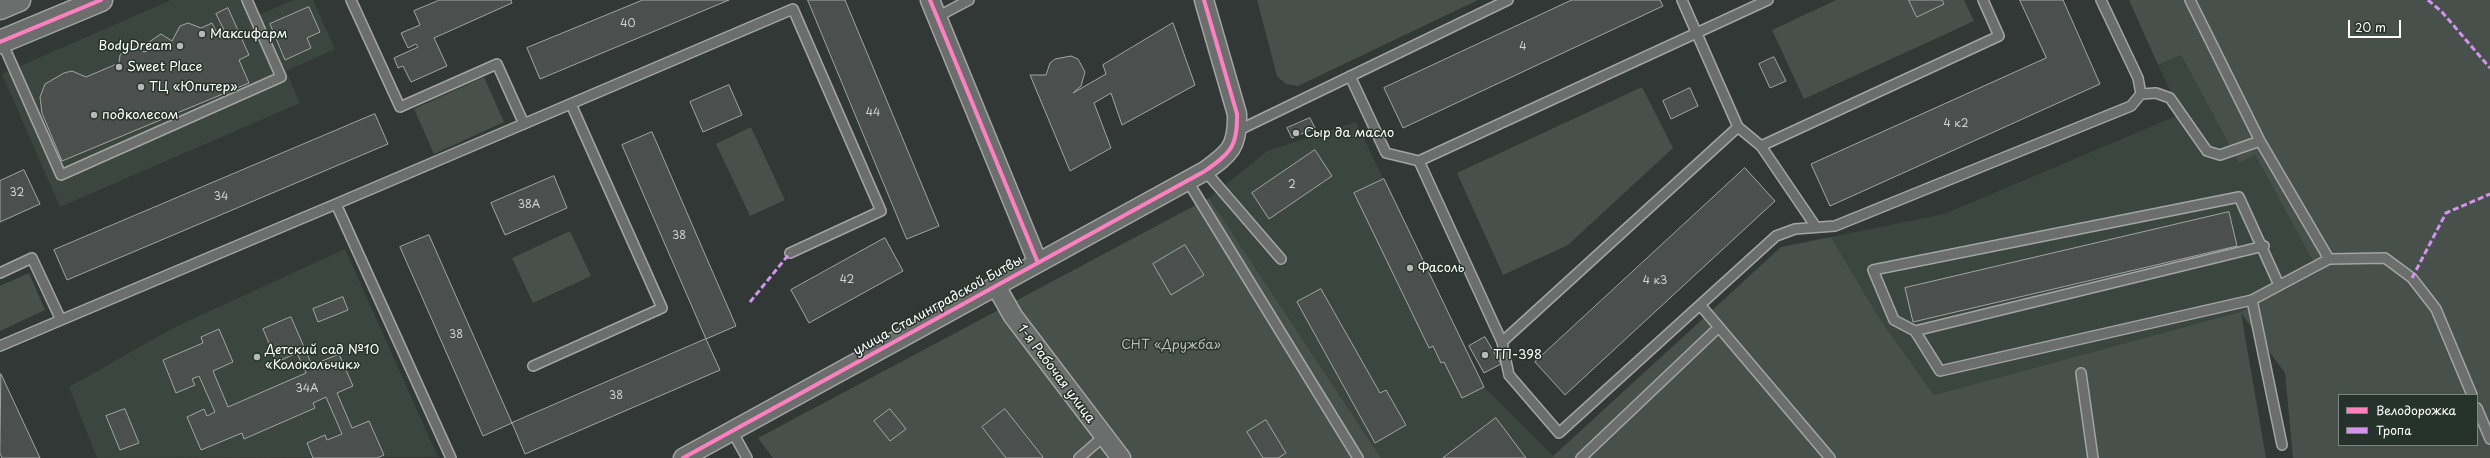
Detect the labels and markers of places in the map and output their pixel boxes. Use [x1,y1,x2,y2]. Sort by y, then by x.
place label: Максифарм [210,26,287,42]
marker: Максифарм [197,29,207,39]
place label: BodyDream [99,38,172,54]
marker: BodyDream [175,41,185,51]
place label: Sweet Place [127,59,202,75]
marker: Sweet Place [114,62,124,72]
place label: ТЦ «Юпитер» [149,79,237,95]
marker: ТЦ «Юпитер» [136,82,146,92]
place label: подколесом [102,107,178,123]
marker: подколесом [89,110,99,120]
place label: Сыр да масло [1304,125,1394,141]
marker: Сыр да масло [1291,128,1301,138]
place label: Фасоль [1418,260,1464,276]
marker: Фасоль [1405,263,1415,273]
place label: Детский сад №10 «Колокольчик» [265,342,379,373]
place label: ТП-398 [1493,347,1542,363]
marker: ТП-398 [1480,350,1490,360]
marker: Детский сад №10 «Колокольчик» [252,352,262,362]

